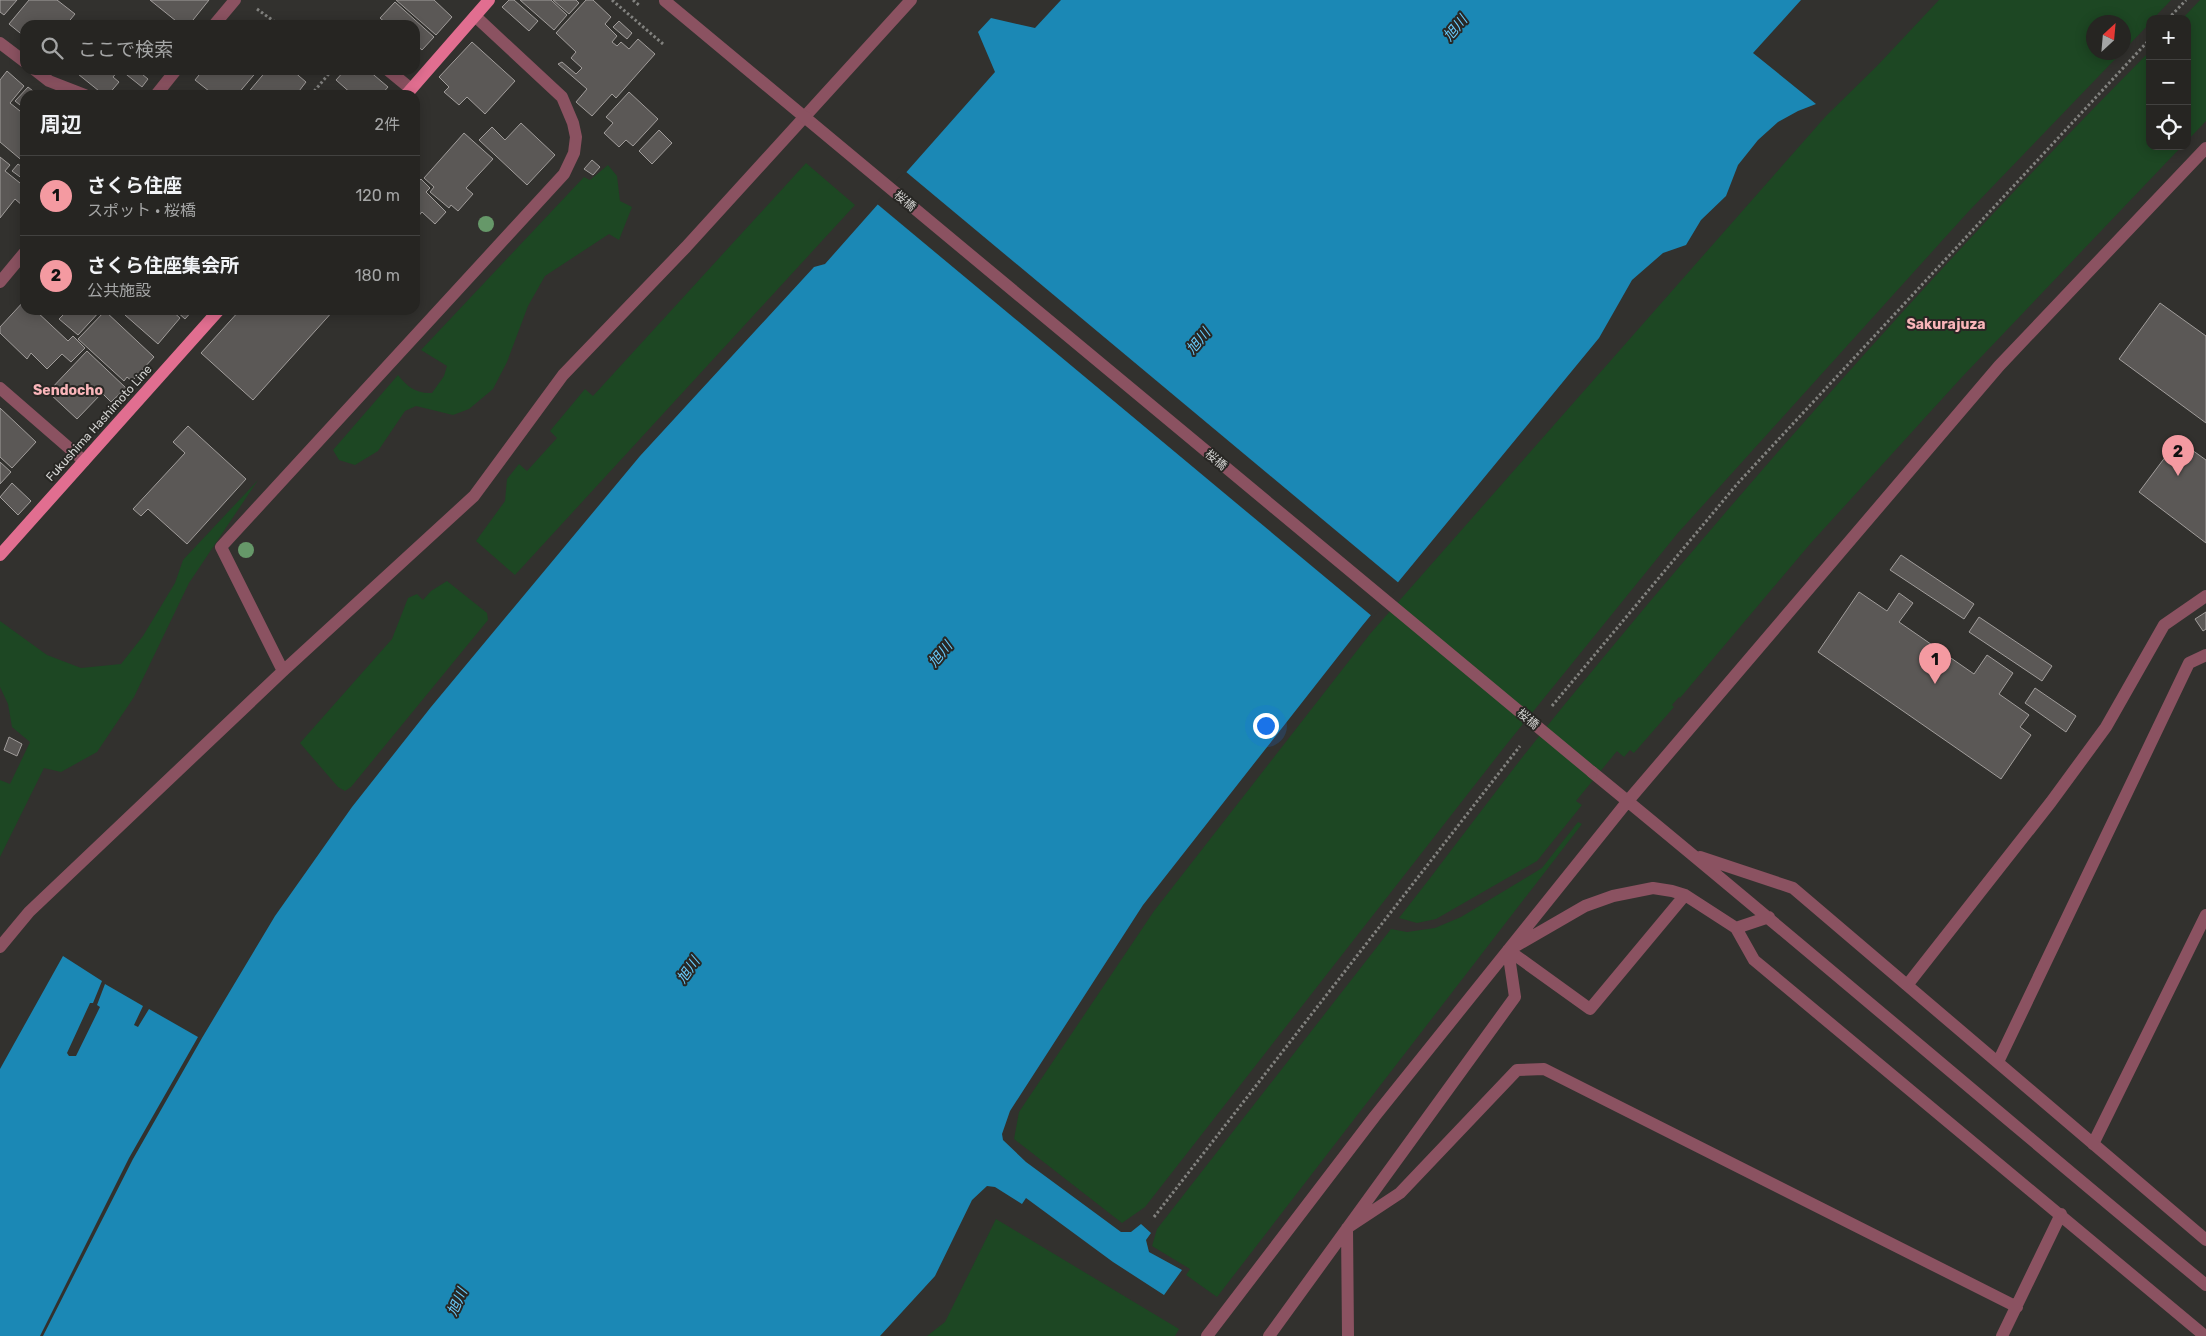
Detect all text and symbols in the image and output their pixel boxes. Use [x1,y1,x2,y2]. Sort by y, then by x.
water label: 旭川 [1440,11,1472,45]
north arrow [2086,15,2131,60]
map controls [2146,15,2191,150]
button: + [2146,15,2191,60]
search box [20,20,420,75]
icon: search [38,34,66,62]
text: ここで検索 [78,38,173,61]
button: − [2146,60,2191,105]
button: locate [2146,105,2191,150]
text: 周辺 [40,112,82,137]
text: 2件 [375,115,400,134]
text: さくら住座 [87,174,182,197]
text: 1 [52,186,60,205]
text: 120 m [355,186,400,205]
street label: 桜橋 [891,188,919,214]
text: スポット · 桜橋 [87,201,196,220]
text: さくら住座集会所 [87,254,239,277]
text: 2 [51,266,61,285]
text: 180 m [355,266,400,285]
text: 公共施設 [87,281,151,300]
district label: Sakurajuza [1907,316,1985,333]
water label: 旭川 [1183,324,1215,358]
street label: Fukushima Hashimoto Line [43,362,155,484]
district label: Sendocho [33,382,103,399]
pin: 2 [2162,435,2194,476]
street label: 桜橋 [1202,447,1230,473]
water label: 旭川 [925,637,957,671]
pin: 1 [1919,643,1951,684]
street label: 桜橋 [1514,706,1542,732]
your location [1253,713,1279,739]
water label: 旭川 [673,952,705,987]
water label: 旭川 [444,1284,472,1318]

